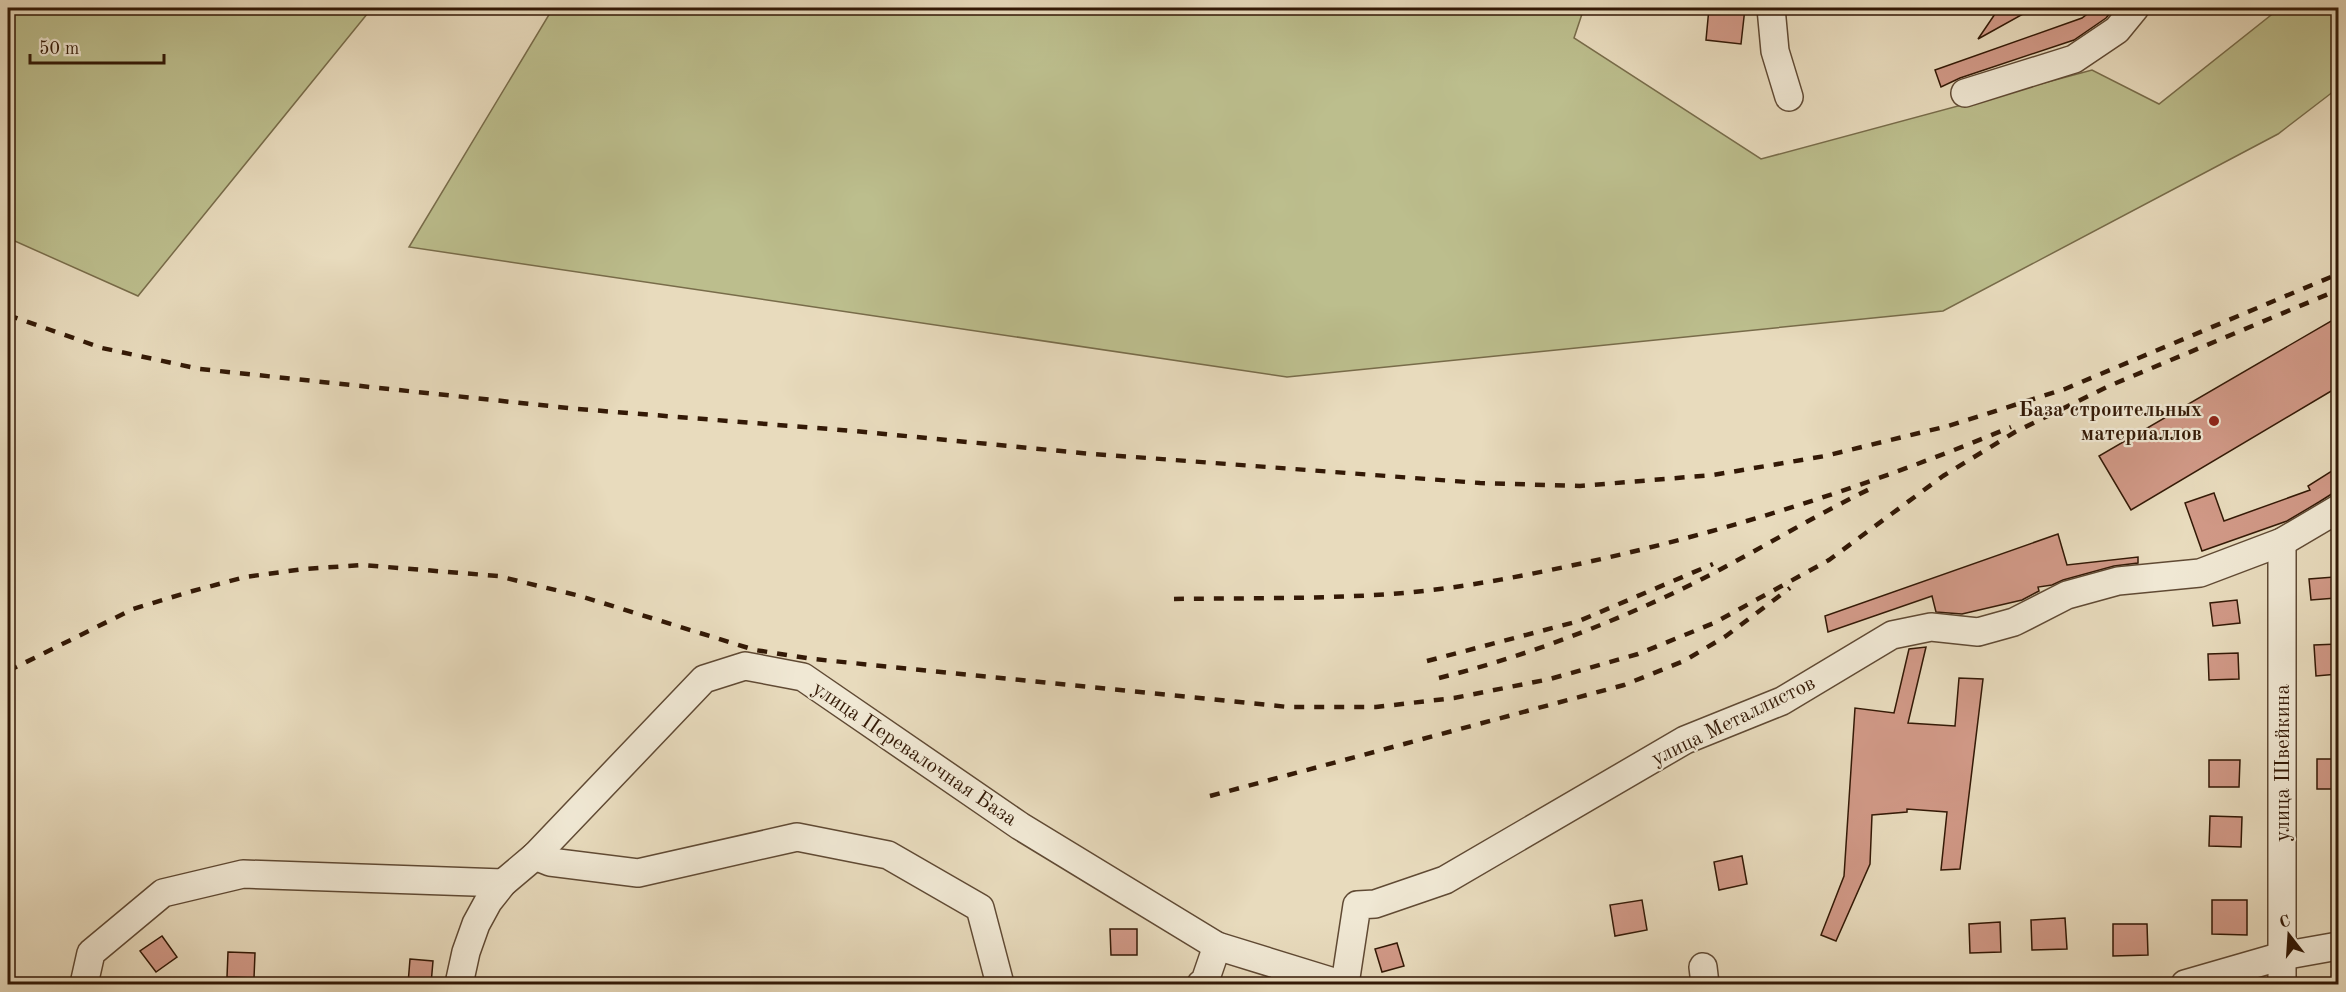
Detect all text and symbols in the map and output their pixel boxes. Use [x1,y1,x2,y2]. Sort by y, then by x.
scale bar [30,27,164,65]
text: 50 m [39,40,79,58]
place label: База cтроительных материаллов [2018,400,2202,445]
marker: База cтроительных материаллов [2207,414,2221,428]
street label: улица Металлистов [1649,673,1819,770]
street label: улица Перевалочная База [808,678,1020,831]
street label: улица Швейкина [2273,684,2294,842]
north arrow [2259,905,2319,965]
text: С [2278,913,2293,932]

